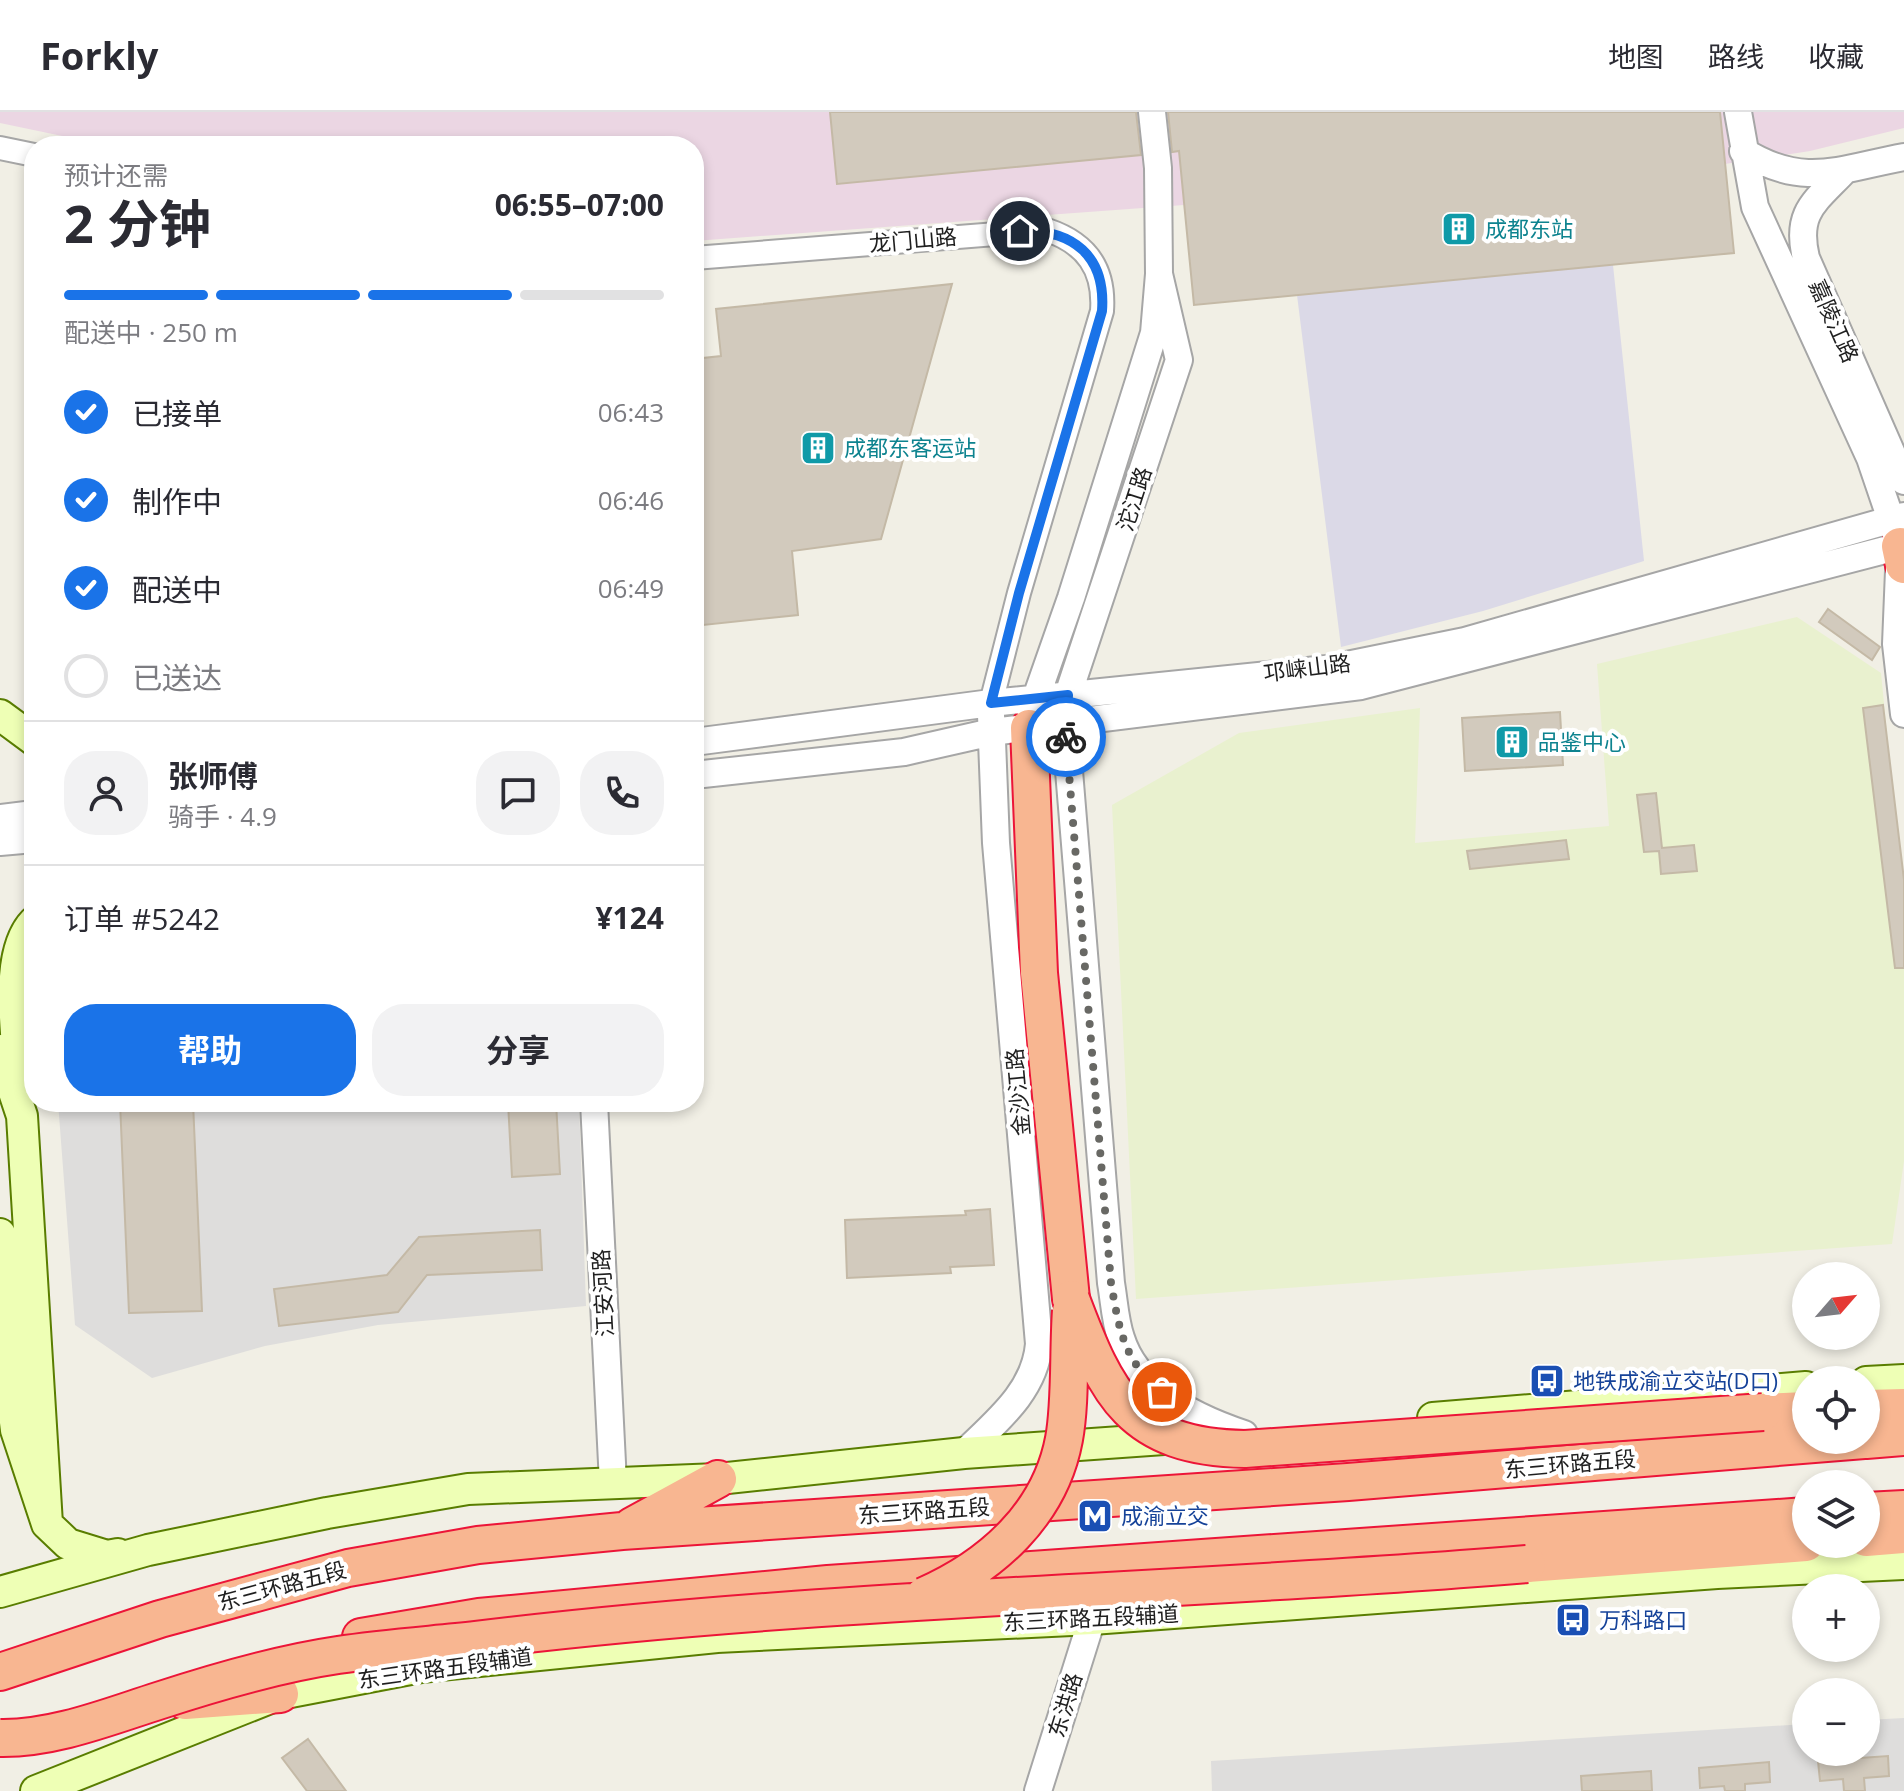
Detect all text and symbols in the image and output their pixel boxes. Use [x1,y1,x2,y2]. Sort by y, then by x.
text: Forkly [40,29,158,81]
text: 地图 [1608,37,1664,75]
text: 路线 [1708,37,1764,75]
text: 收藏 [1808,37,1864,75]
text: 预计还需 [64,157,168,193]
text: 06:55–07:00 [495,184,664,225]
text: 2 分钟 [64,187,211,258]
pin [986,197,1054,265]
icon: home [998,209,1042,253]
building icon: 成都东站 [1440,210,1478,248]
place label: 成都东站 [1485,213,1573,243]
street label: 龙门山路 [868,220,958,258]
street label: 嘉陵江路 [1803,274,1867,367]
text: 配送中 · 250 m [64,314,238,350]
icon: check [64,390,108,434]
text: 已接单 [132,393,222,434]
text: 06:43 [598,394,664,430]
building icon: 成都东客运站 [799,429,837,467]
place label: 成都东客运站 [844,432,976,462]
street label: 沱江路 [1109,463,1158,535]
icon: check [64,478,108,522]
text: 制作中 [132,481,222,522]
text: 06:46 [598,482,664,518]
icon: check [64,566,108,610]
text: 配送中 [132,569,222,610]
text: 06:49 [598,570,664,606]
street label: 邛崃山路 [1261,647,1352,687]
text: 已送达 [132,657,222,698]
courier [1026,697,1106,777]
icon: bike [1044,715,1088,759]
building icon: 品鉴中心 [1493,723,1531,761]
place label: 品鉴中心 [1538,726,1626,756]
button: person [64,751,148,835]
button: chat [476,751,560,835]
button: phone [580,751,664,835]
text: 张师傅 [168,755,258,796]
text: 骑手 · 4.9 [168,798,277,834]
text: ¥124 [595,897,664,938]
text: 订单 #5242 [64,898,220,939]
button: 帮助 [64,1004,356,1096]
button: 分享 [372,1004,664,1096]
street label: 金沙江路 [998,1047,1036,1137]
street label: 江安河路 [585,1248,619,1338]
north arrow [1792,1262,1880,1350]
map controls [1792,1262,1880,1766]
pin [1128,1358,1196,1426]
bus stop icon: 地铁成渝立交站(D口) [1528,1362,1566,1400]
place label: 地铁成渝立交站(D口) [1573,1365,1778,1395]
button: locate [1792,1366,1880,1454]
icon: bag [1140,1370,1184,1414]
street label: 东三环路五段 [1503,1442,1637,1484]
button: layers [1792,1470,1880,1558]
street label: 东三环路五段 [857,1490,991,1530]
metro station icon: 成渝立交 [1076,1497,1114,1535]
place label: 成渝立交 [1121,1500,1209,1530]
street label: 东三环路五段 [214,1553,349,1617]
button: + [1792,1574,1880,1662]
street label: 东三环路五段辅道 [1002,1597,1180,1637]
bus stop icon: 万科路口 [1554,1601,1592,1639]
place label: 万科路口 [1599,1604,1687,1634]
street label: 东三环路五段辅道 [356,1640,534,1694]
street label: 东洪路 [1040,1669,1088,1741]
button: − [1792,1678,1880,1766]

